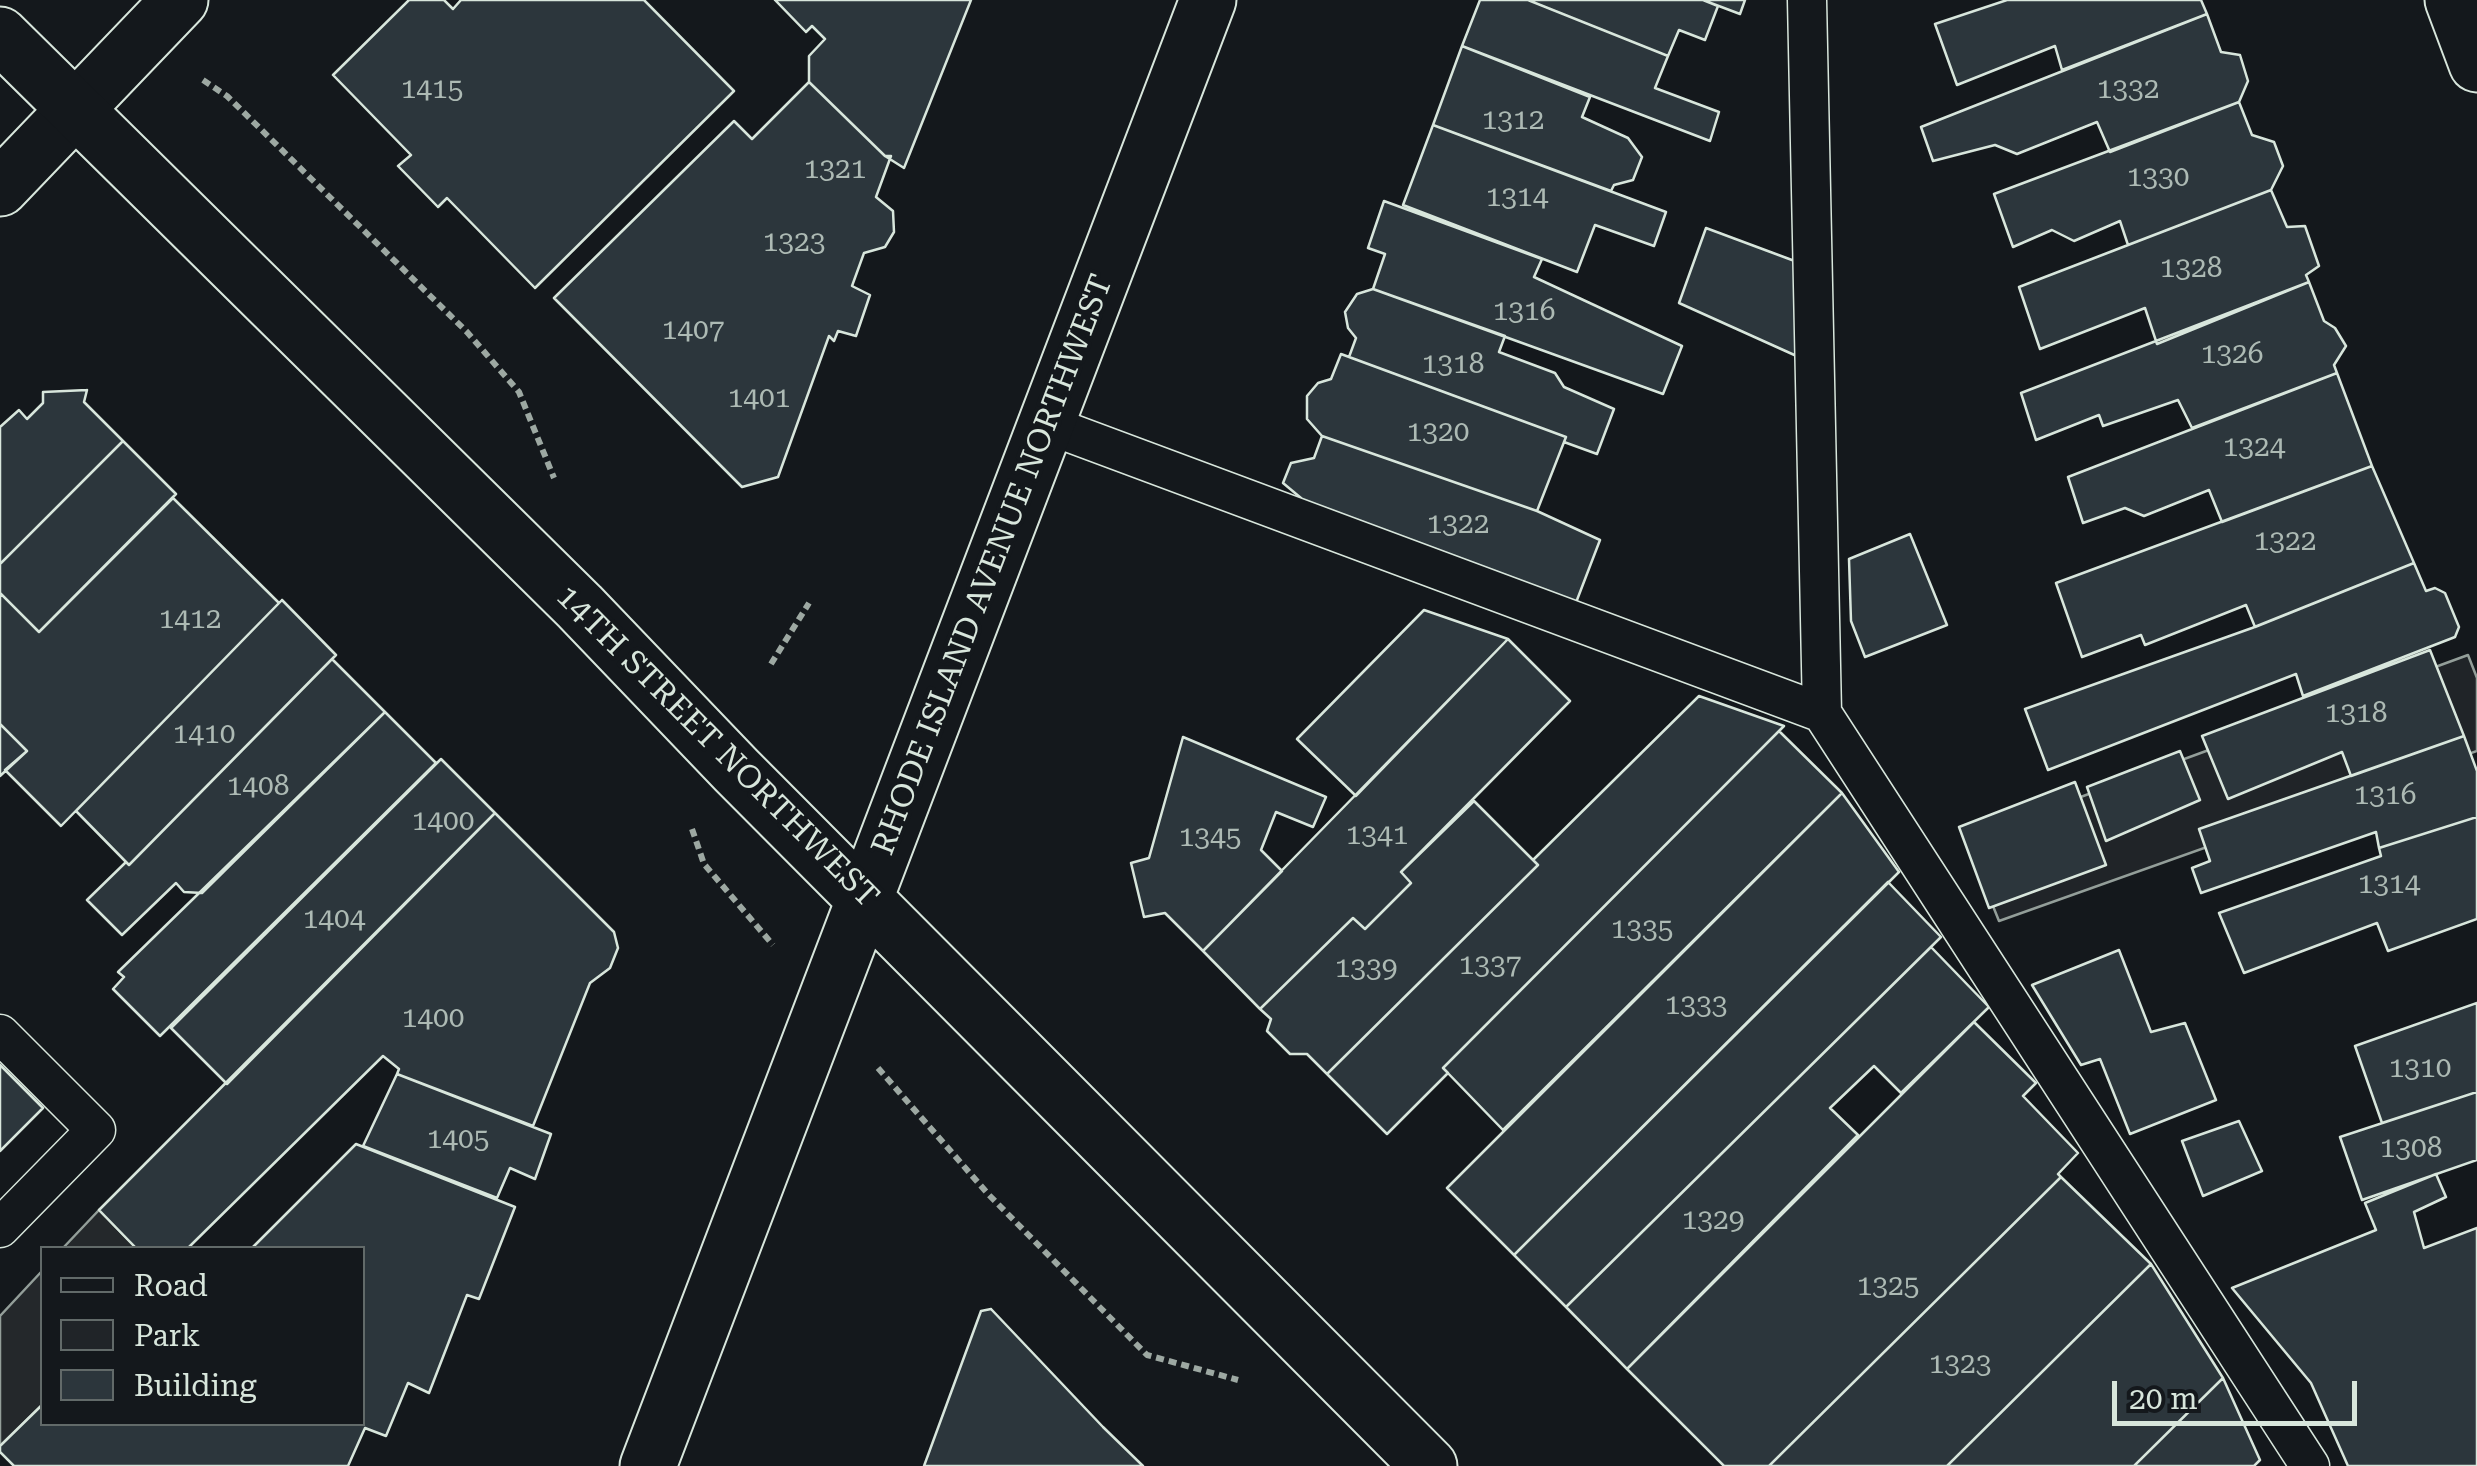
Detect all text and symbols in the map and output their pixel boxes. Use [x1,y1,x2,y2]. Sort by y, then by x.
house number: 1415 [401,73,463,107]
house number: 1332 [2097,73,2159,107]
house number: 1312 [1482,104,1544,138]
house number: 1321 [804,153,866,187]
house number: 1330 [2127,161,2189,195]
house number: 1314 [1486,181,1548,215]
house number: 1323 [763,226,825,260]
house number: 1328 [2160,252,2222,286]
street label: RHODE ISLAND AVENUE NORTHWEST [864,269,1122,861]
house number: 1316 [1493,295,1555,329]
house number: 1407 [662,314,724,348]
house number: 1326 [2201,338,2263,372]
house number: 1318 [1422,348,1484,382]
house number: 1401 [728,382,790,416]
house number: 1320 [1407,416,1469,450]
house number: 1324 [2223,431,2285,465]
house number: 1322 [1427,508,1489,542]
house number: 1322 [2254,525,2316,559]
street label: 14TH STREET NORTHWEST [548,578,886,916]
house number: 1412 [159,603,221,637]
house number: 1318 [2325,697,2387,731]
house number: 1410 [173,718,235,752]
house number: 1408 [227,770,289,804]
house number: 1316 [2354,779,2416,813]
house number: 1400 [412,805,474,839]
house number: 1341 [1346,819,1408,853]
house number: 1345 [1179,821,1241,855]
house number: 1314 [2358,868,2420,902]
house number: 1404 [303,903,365,937]
house number: 1335 [1611,913,1673,947]
house number: 1337 [1459,949,1521,983]
house number: 1339 [1335,952,1397,986]
house number: 1333 [1665,989,1727,1023]
house number: 1400 [402,1002,464,1036]
house number: 1310 [2389,1052,2451,1086]
house number: 1405 [427,1123,489,1157]
house number: 1308 [2380,1132,2442,1166]
house number: 1329 [1682,1204,1744,1238]
legend [40,1246,365,1426]
text: Road [134,1268,208,1303]
house number: 1325 [1857,1270,1919,1304]
text: Park [134,1318,200,1353]
house number: 1323 [1929,1348,1991,1382]
scale bar [2117,1361,2362,1423]
text: Building [134,1368,257,1403]
text: 20 m [2129,1381,2198,1416]

